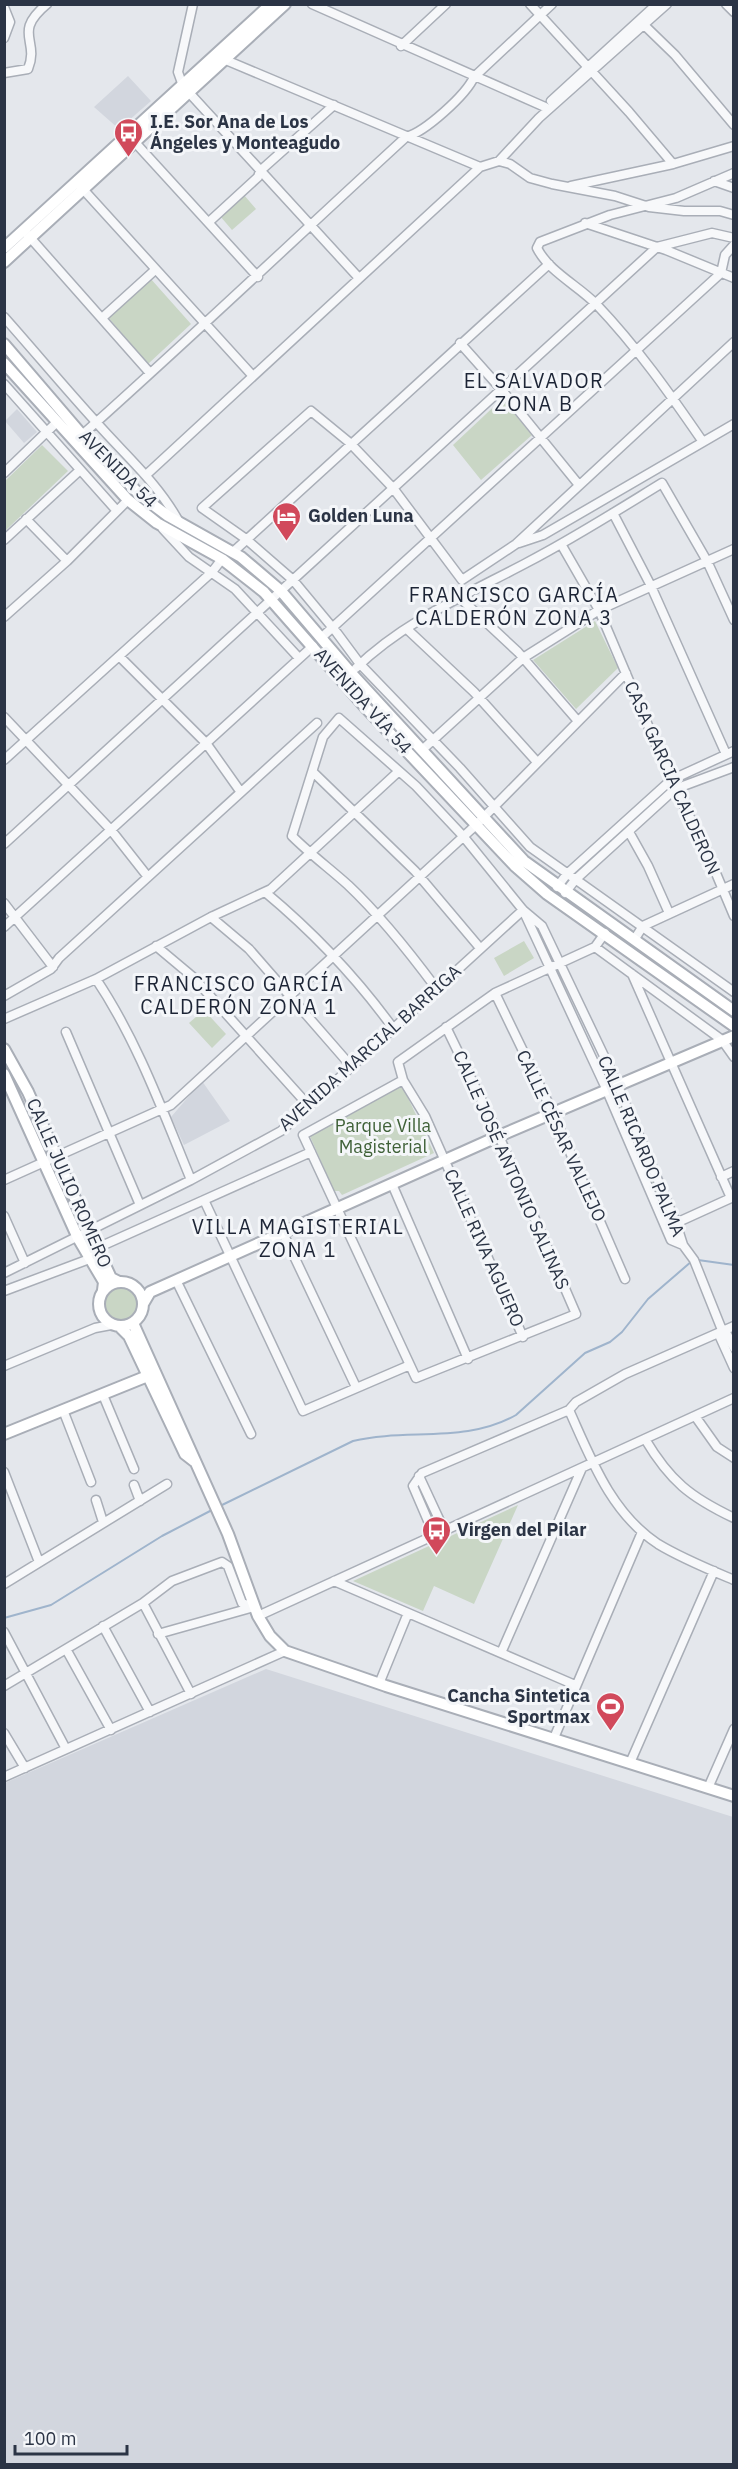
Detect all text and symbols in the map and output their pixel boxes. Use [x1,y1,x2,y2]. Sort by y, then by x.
place label: I.E. Sor Ana de Los Ángeles y Monteagudo [150,110,340,154]
bus stop icon: I.E. Sor Ana de Los Ángeles y Monteagudo [113,116,145,158]
district label: EL SALVADOR ZONA B [464,367,604,417]
street label: AVENIDA 54 [74,425,162,513]
hotel icon: Golden Luna [271,500,303,542]
place label: Golden Luna [308,504,414,527]
district label: FRANCISCO GARCÍA CALDERÓN ZONA 3 [409,581,619,631]
street label: AVENIDA VÍA 54 [310,643,417,759]
street label: CASA GARCIA CALDERON [619,677,726,878]
street label: AVENIDA MARCIAL BARRIGA [274,959,466,1136]
district label: FRANCISCO GARCÍA CALDERÓN ZONA 1 [134,970,344,1020]
street label: CALLE CÉSAR VALLEJO [512,1046,611,1225]
street label: CALLE JOSÉ ANTONIO SALINAS [448,1047,575,1293]
street label: CALLE RICARDO PALMA [593,1052,690,1240]
street label: CALLE JULIO ROMERO [22,1094,117,1271]
park label: Parque Villa Magisterial [335,1114,432,1158]
street label: CALLE RIVA AGUERO [439,1165,530,1330]
district label: VILLA MAGISTERIAL ZONA 1 [192,1213,404,1263]
bus stop icon: Virgen del Pilar [420,1514,452,1556]
place label: Virgen del Pilar [457,1518,586,1541]
place label: Cancha Sintetica Sportmax [447,1684,590,1728]
sports icon: Cancha Sintetica Sportmax [595,1690,627,1732]
scale bar [15,2418,128,2456]
text: 100 m [24,2427,76,2450]

